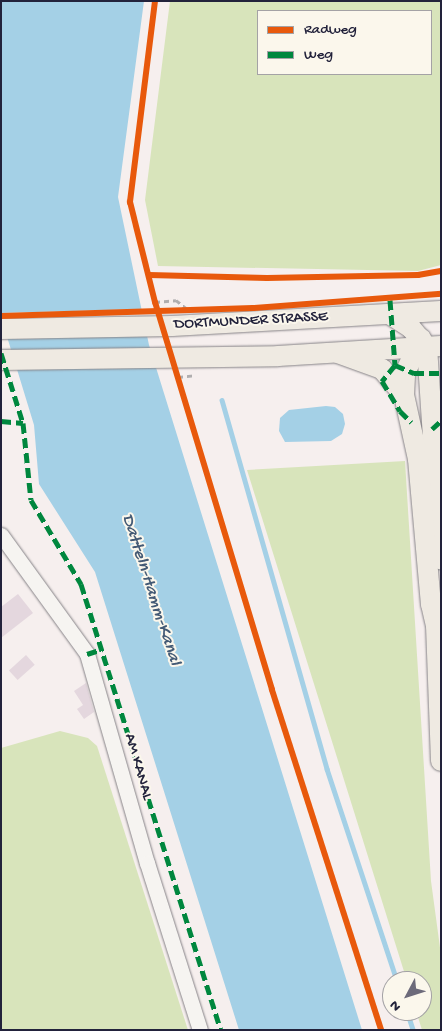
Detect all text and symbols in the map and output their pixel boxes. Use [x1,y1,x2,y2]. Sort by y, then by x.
legend [257,10,432,75]
text: Radweg [304,21,357,39]
text: Weg [304,46,333,64]
street label: DORTMUNDER STRASSE [174,308,328,336]
water label: Datteln-Hamm-Kanal [115,512,185,668]
street label: AM KANAL [118,732,156,802]
north arrow [382,971,432,1021]
text: N [386,996,405,1014]

